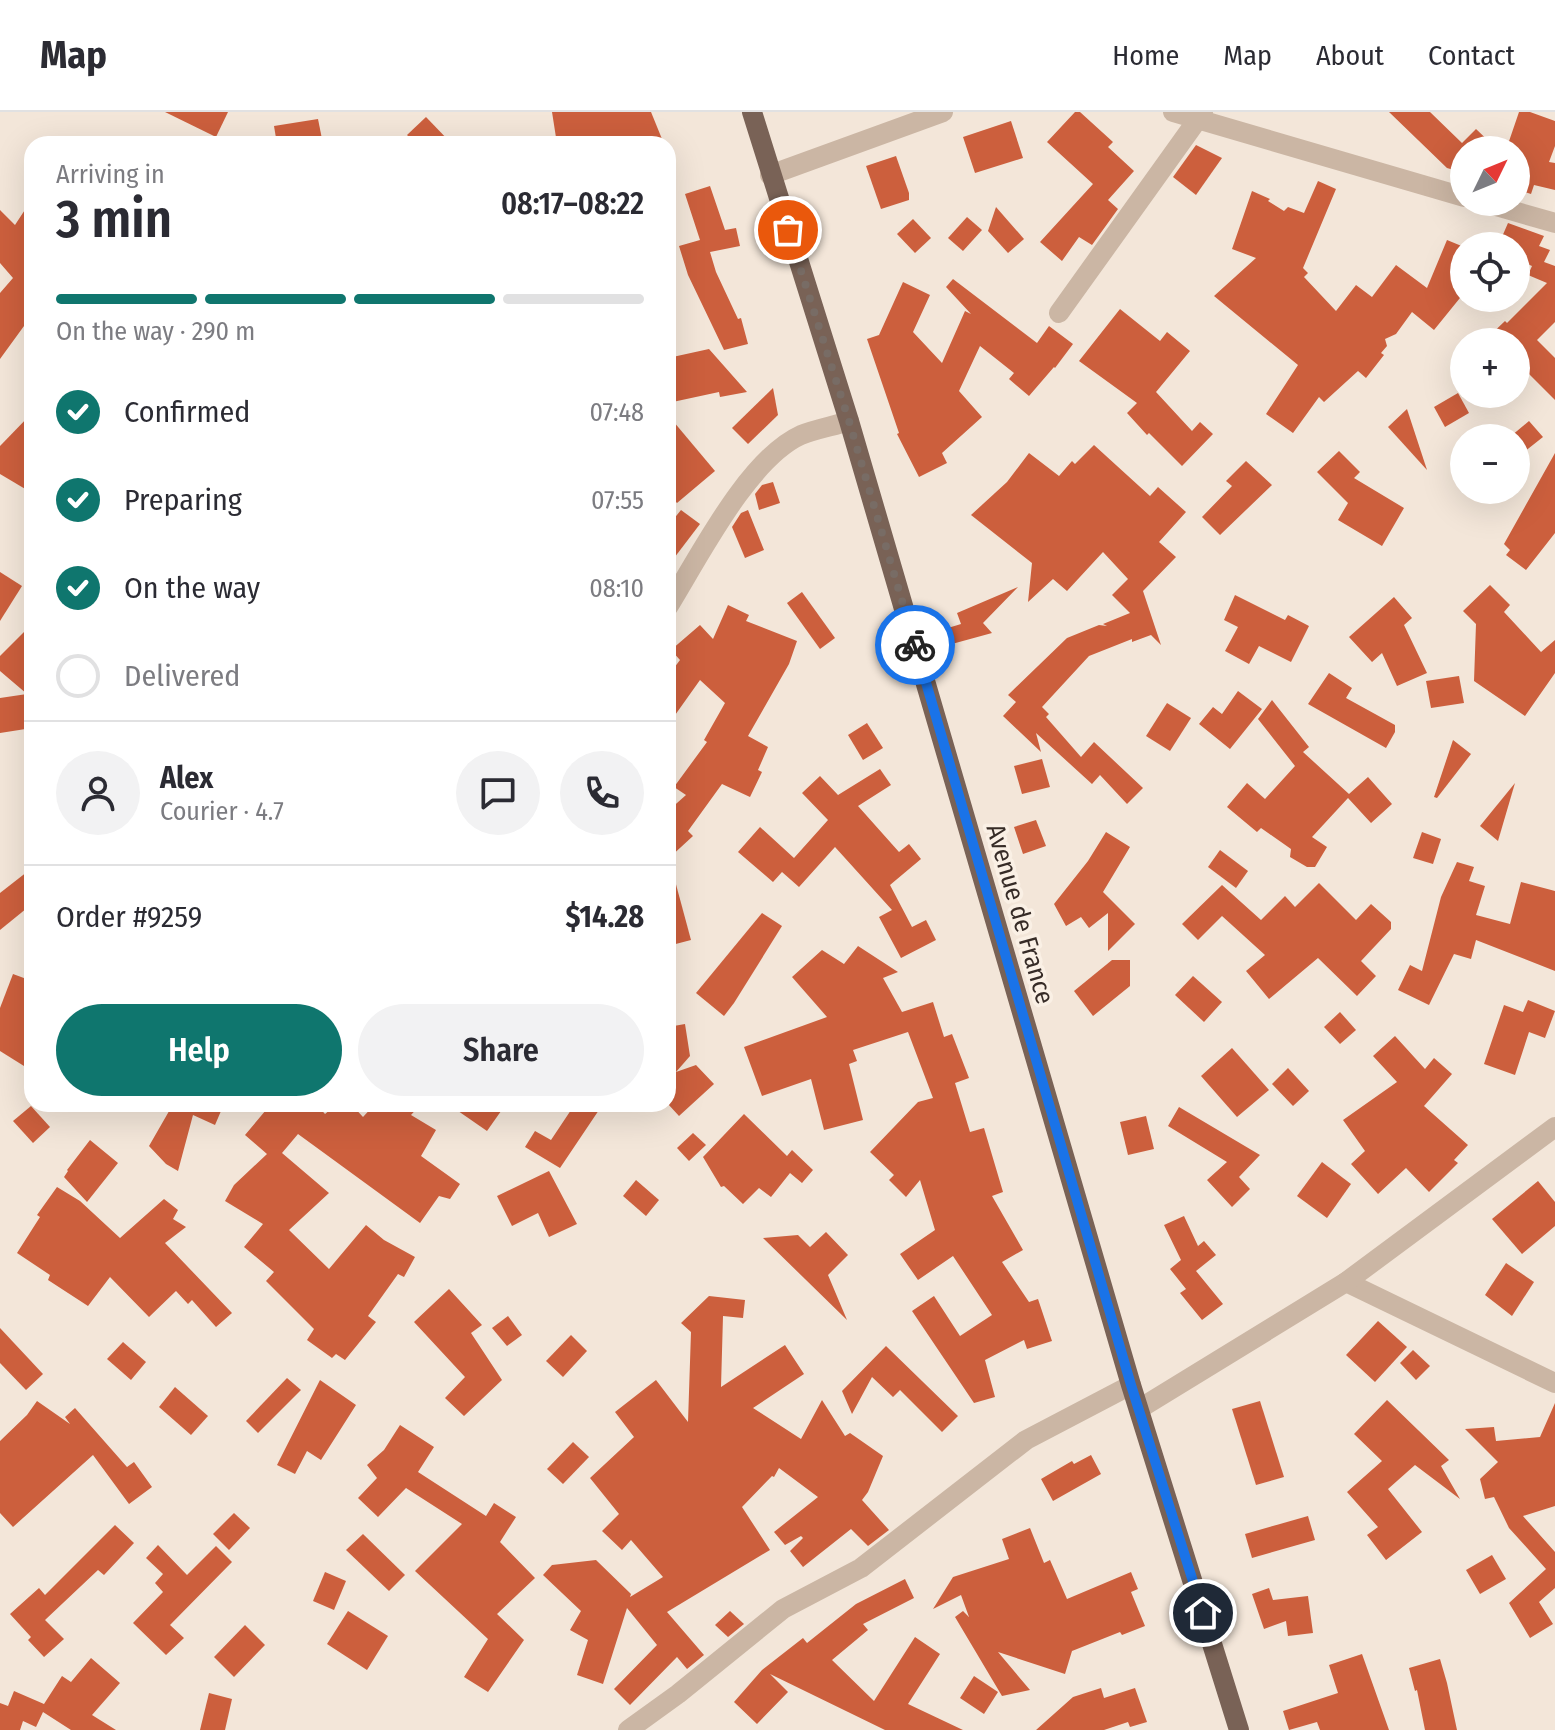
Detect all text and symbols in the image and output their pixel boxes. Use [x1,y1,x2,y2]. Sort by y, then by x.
text: Map [40,32,107,78]
text: Home [1112,39,1179,72]
text: Map [1223,39,1272,72]
text: About [1316,39,1384,72]
text: Contact [1428,39,1515,72]
north arrow [1450,136,1530,216]
map controls [1450,136,1530,504]
text: Arriving in [56,159,165,190]
text: 08:17–08:22 [501,186,644,222]
text: 3 min [56,188,172,251]
pin [754,196,822,264]
icon: bag [766,208,810,252]
button: locate [1450,232,1530,312]
text: On the way · 290 m [56,316,255,347]
button: + [1450,328,1530,408]
icon: check [56,390,100,434]
text: Confirmed [124,394,250,430]
text: 07:48 [589,397,644,428]
button: − [1450,424,1530,504]
icon: check [56,478,100,522]
text: Preparing [124,482,242,518]
text: 07:55 [591,485,644,516]
icon: check [56,566,100,610]
text: On the way [124,570,260,606]
text: 08:10 [589,573,644,604]
courier [875,605,955,685]
icon: bike [893,623,937,667]
text: Delivered [124,658,240,694]
button: person [56,751,140,835]
button: chat [456,751,540,835]
button: phone [560,751,644,835]
text: Alex [160,760,213,796]
text: Courier · 4.7 [160,796,284,827]
street label: Avenue de France [979,820,1061,1008]
text: Order #9259 [56,899,202,935]
text: $14.28 [565,899,644,935]
button: Help [56,1004,342,1096]
button: Share [358,1004,644,1096]
pin [1169,1579,1237,1647]
icon: home [1181,1591,1225,1635]

